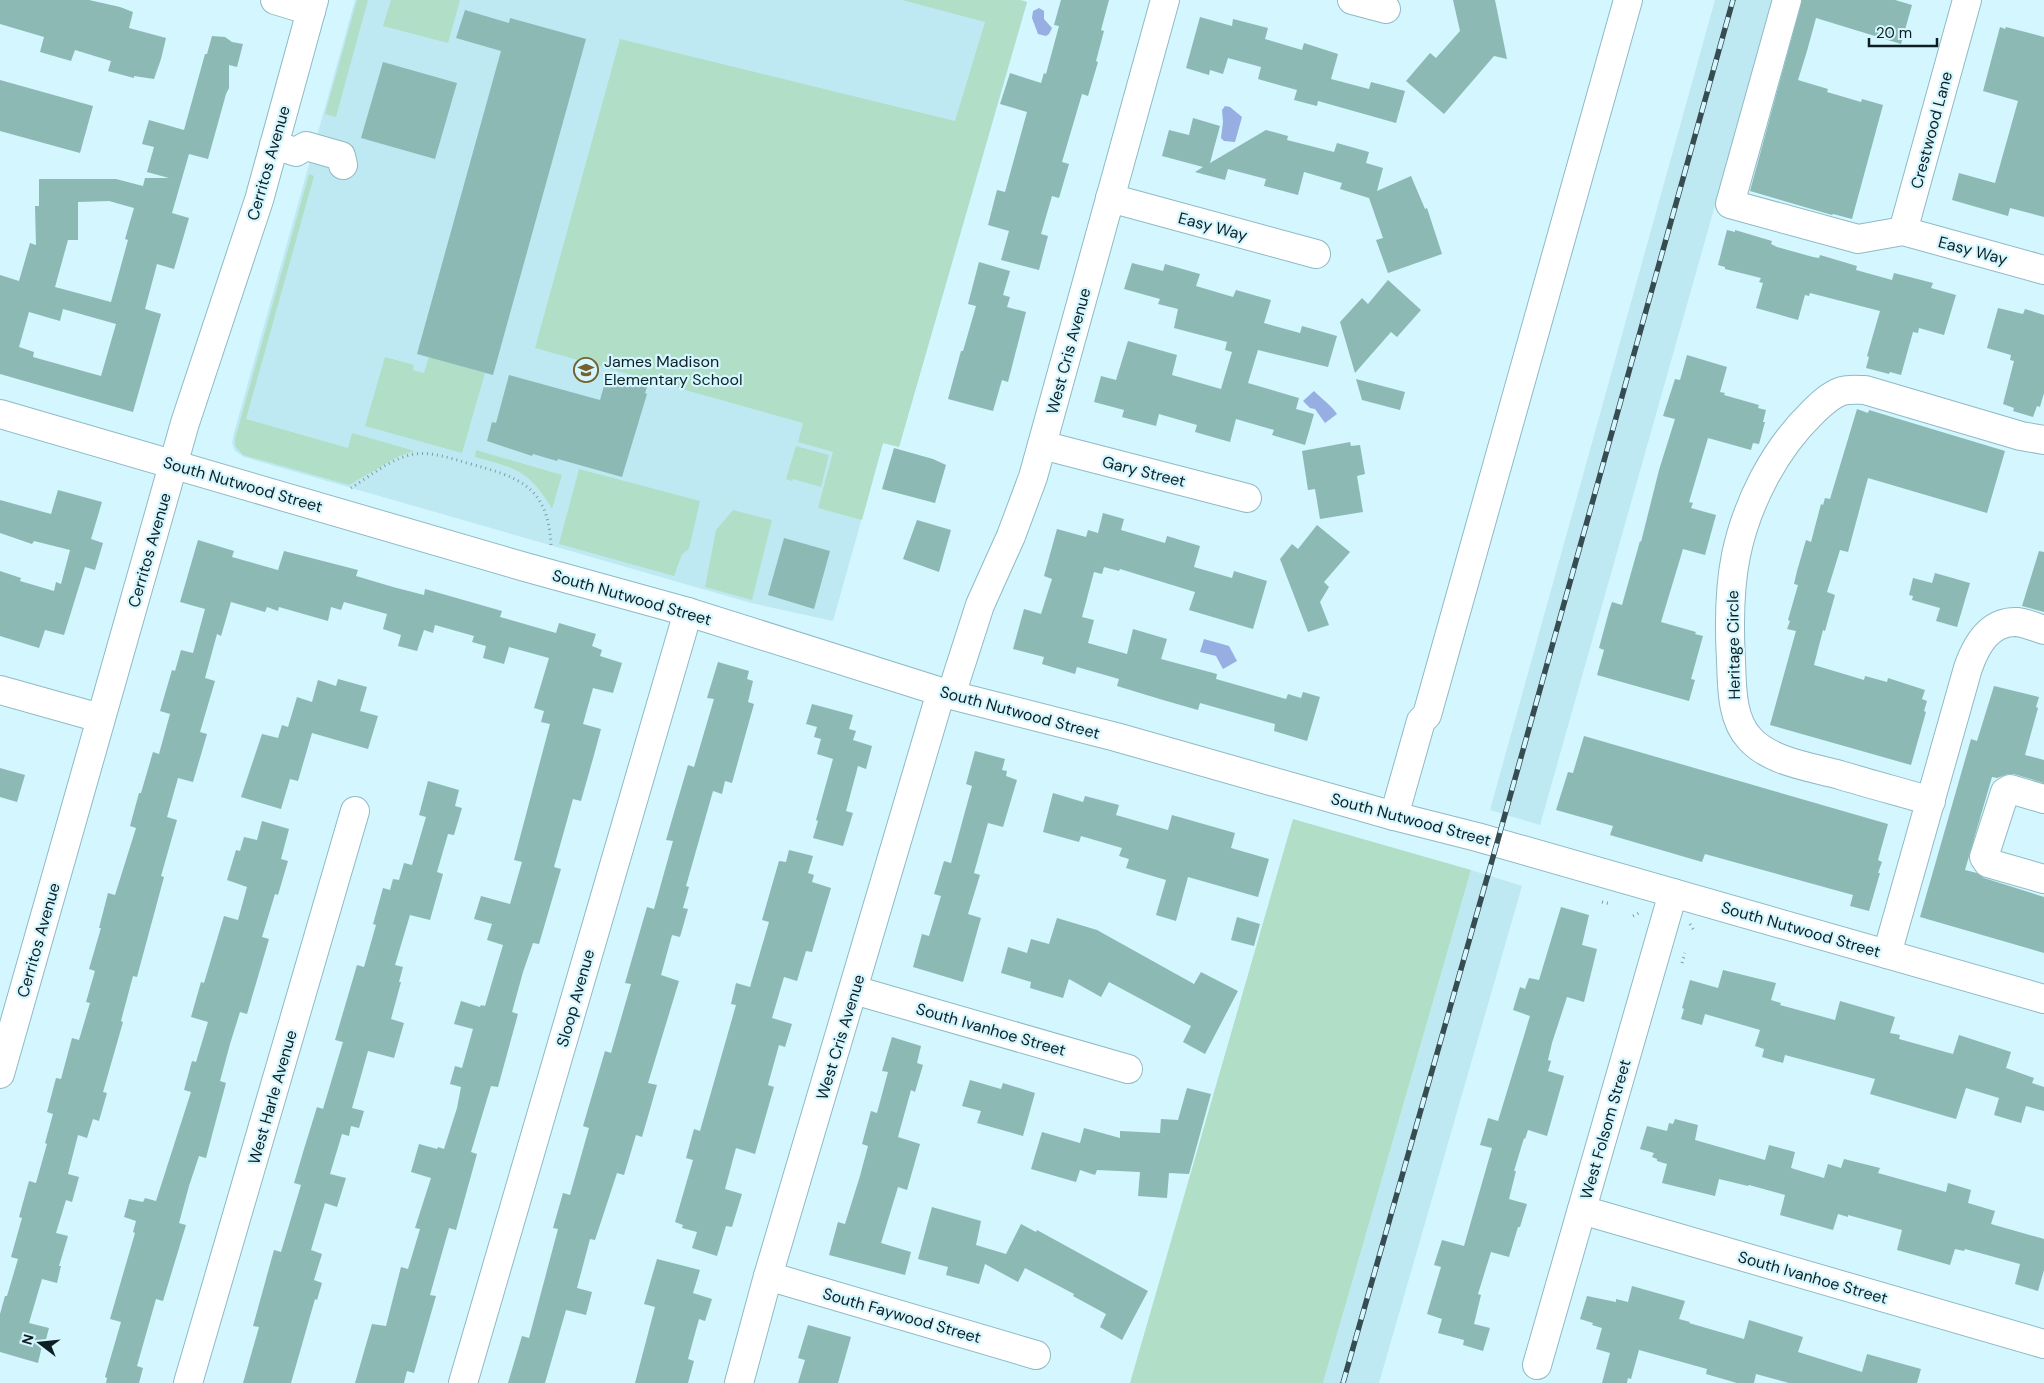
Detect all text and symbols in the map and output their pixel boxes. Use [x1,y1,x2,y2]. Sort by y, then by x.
scale bar [1869,15,1936,47]
text: 20 m [1876,23,1912,43]
street label: Crestwood Lane [1906,69,1957,191]
street label: Cerritos Avenue [242,103,295,223]
street label: Easy Way [1176,207,1250,246]
street label: Easy Way [1936,231,2010,270]
street label: West Cris Avenue [1042,286,1095,417]
place label: James Madison Elementary School [604,351,742,390]
school or university icon: James Madison Elementary School [573,357,599,383]
street label: Gary Street [1100,451,1188,492]
street label: South Nutwood Street [161,452,325,517]
street label: Cerritos Avenue [123,490,176,610]
street label: South Nutwood Street [550,565,714,630]
street label: Heritage Circle [1722,590,1745,700]
street label: South Nutwood Street [938,681,1102,744]
street label: South Nutwood Street [1329,788,1493,851]
street label: Cerritos Avenue [12,880,65,1000]
street label: South Nutwood Street [1719,897,1883,962]
street label: Sloop Avenue [552,947,599,1049]
street label: West Cris Avenue [811,972,870,1102]
street label: South Ivanhoe Street [914,998,1068,1061]
street label: West Harle Avenue [243,1028,302,1167]
street label: West Folsom Street [1575,1057,1636,1202]
street label: South Ivanhoe Street [1736,1246,1890,1309]
street label: South Faywood Street [820,1283,983,1348]
north arrow [15,1318,65,1368]
text: N [17,1332,38,1347]

